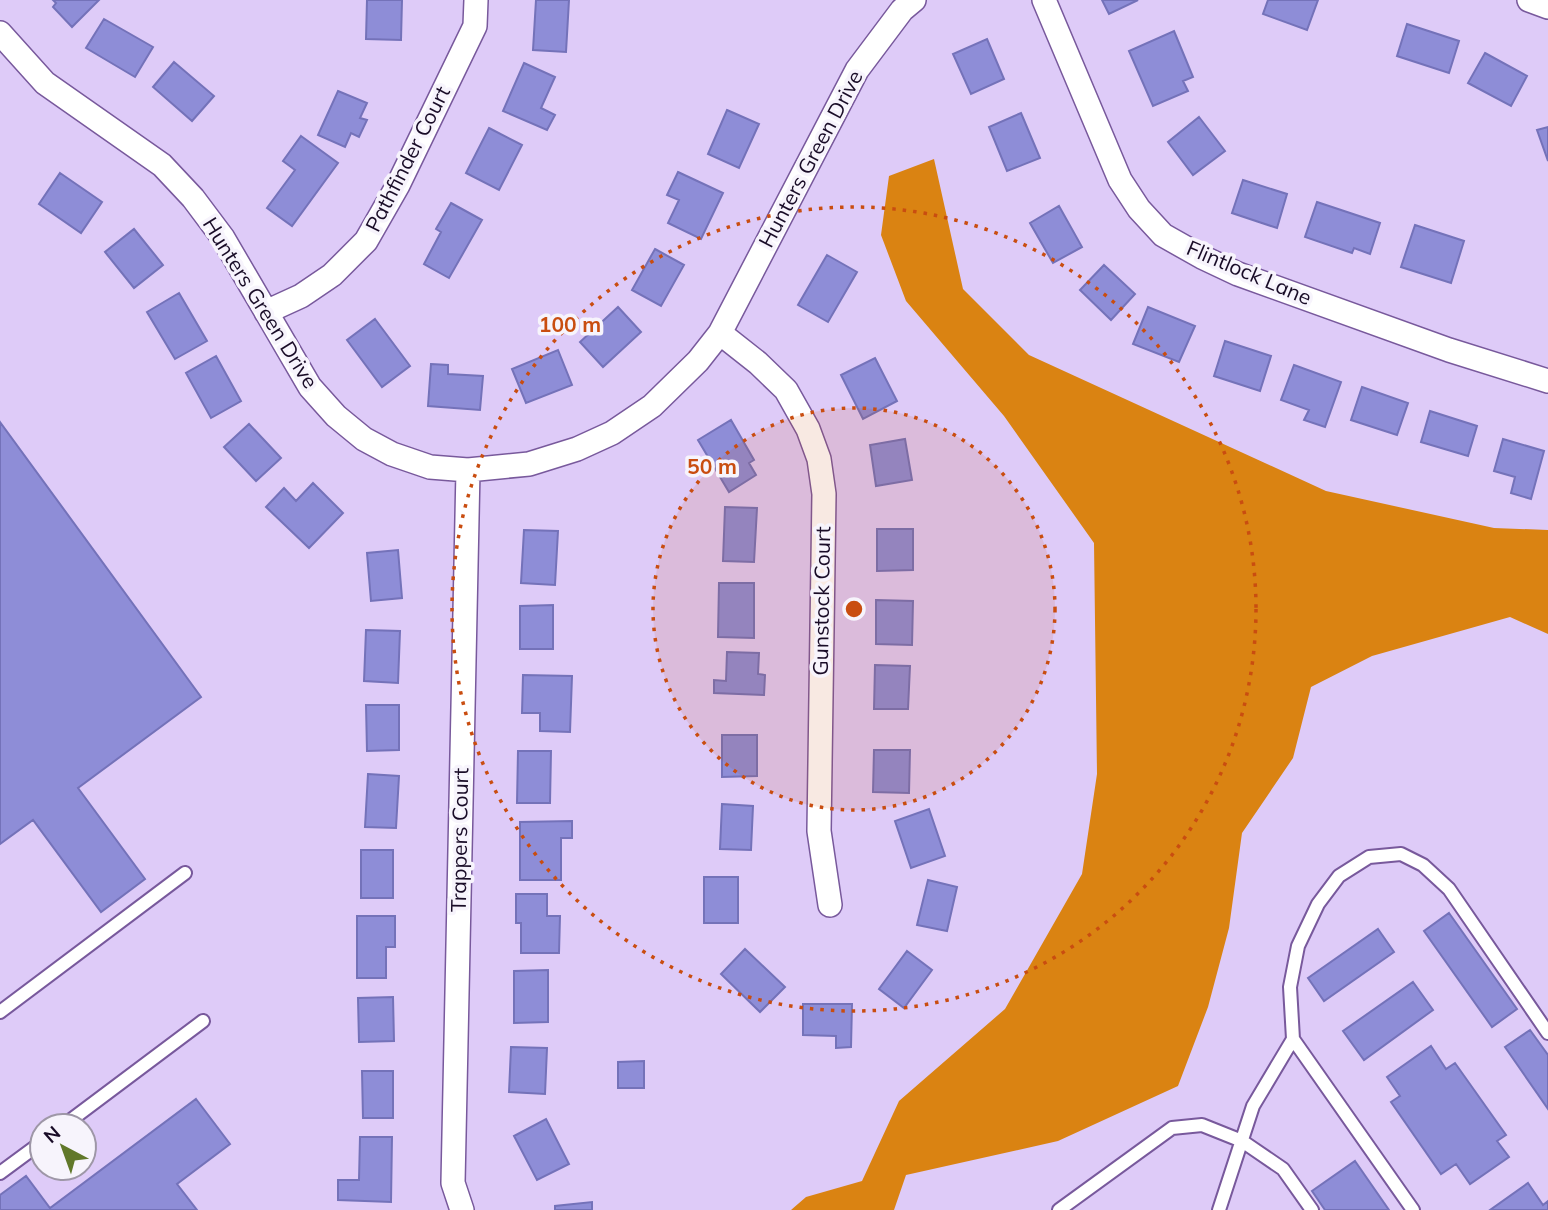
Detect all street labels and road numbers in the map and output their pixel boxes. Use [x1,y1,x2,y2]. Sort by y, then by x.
street label: Hunters Green Drive [752,66,868,252]
street label: Pathfinder Court [359,81,455,236]
street label: Hunters Green Drive [198,212,324,393]
street label: Flintlock Lane [1183,234,1316,310]
street label: Gunstock Court [807,526,835,676]
street label: Trappers Court [445,768,473,912]

